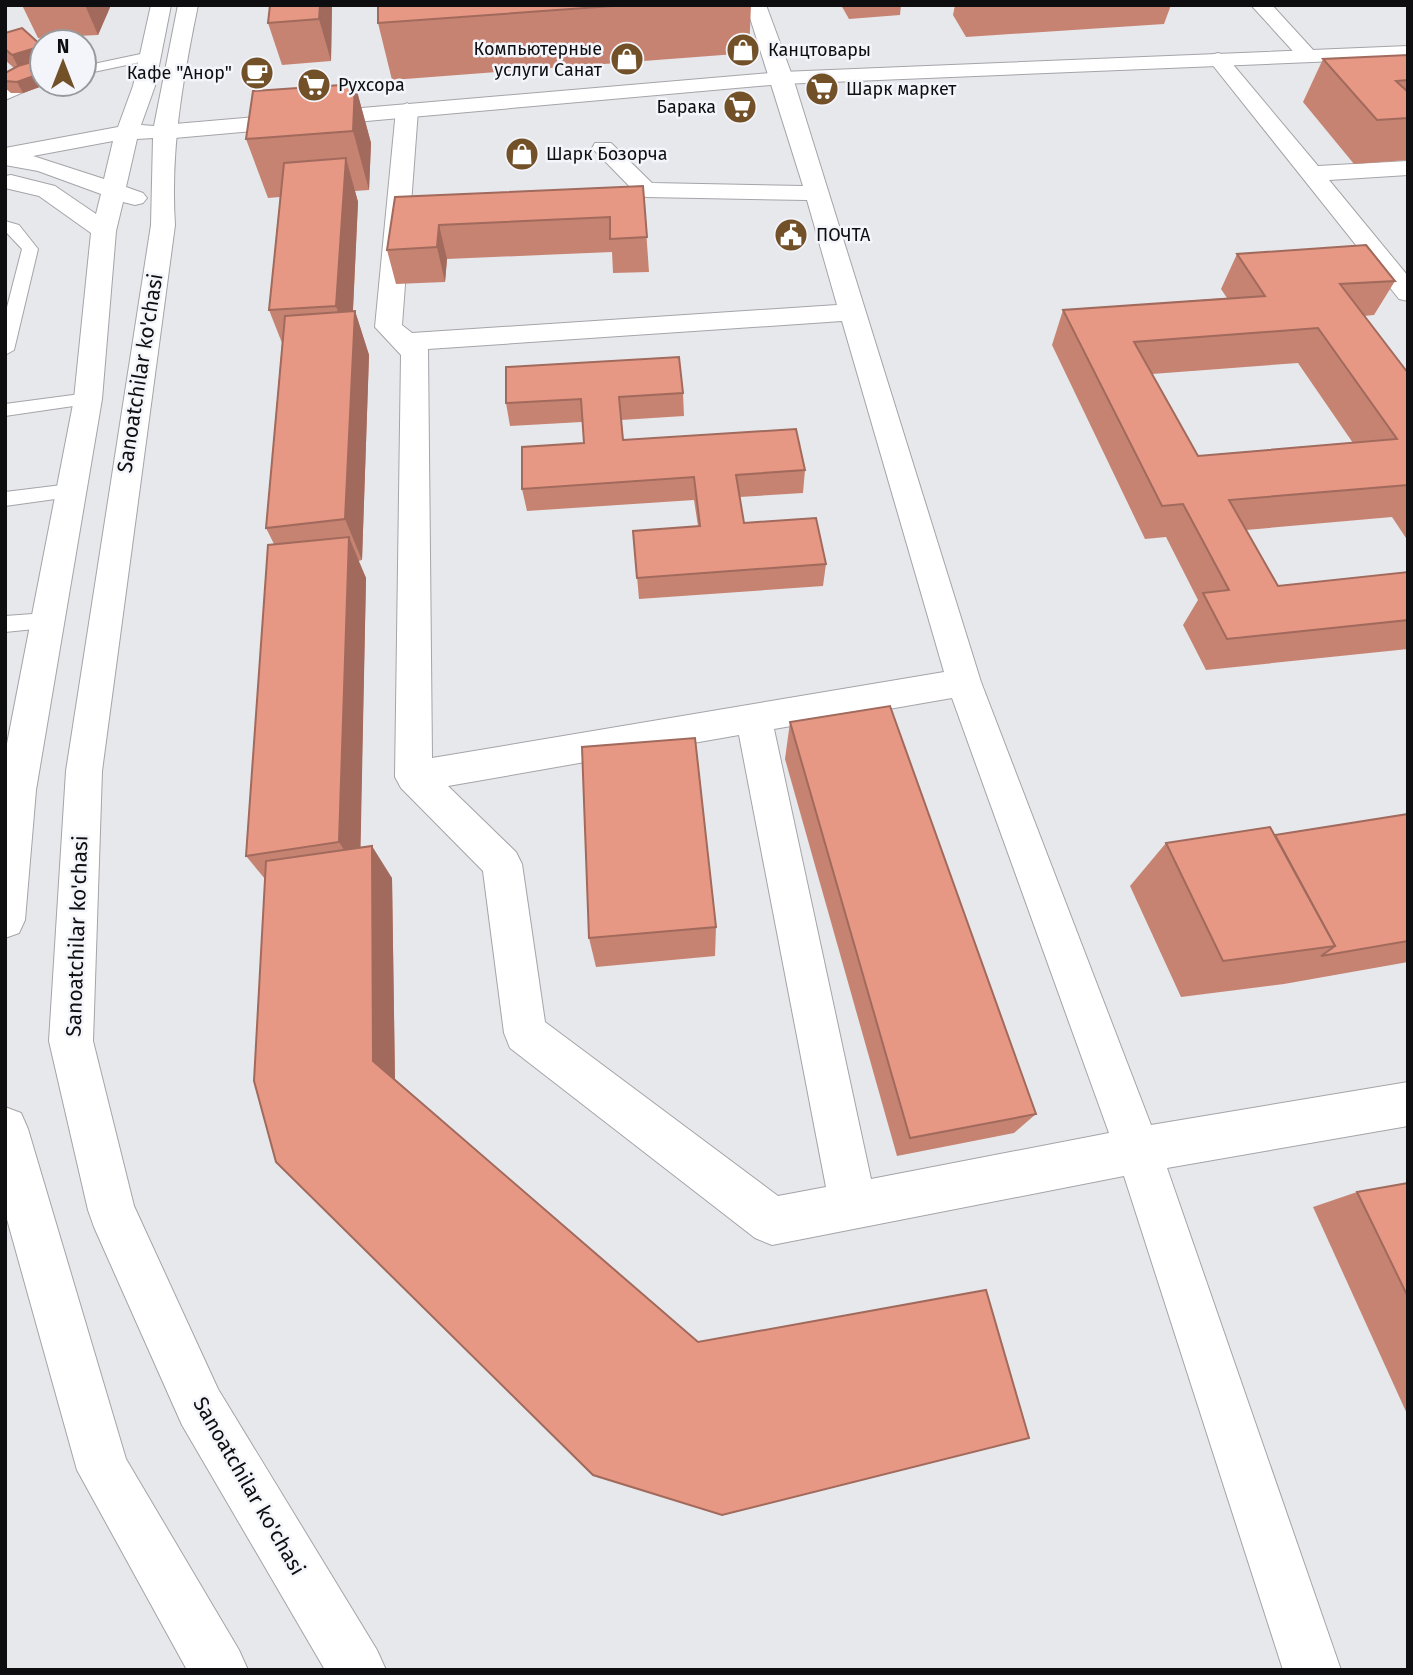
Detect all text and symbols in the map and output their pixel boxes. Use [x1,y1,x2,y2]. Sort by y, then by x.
north arrow [28,28,98,98]
shop icon: Канцтовары [724,31,762,69]
text: N [57,35,69,58]
place label: Компьютерные услуги Санат [474,38,603,81]
place label: Канцтовары [768,39,871,61]
shop icon: Компьютерные услуги Санат [608,40,646,78]
cafe icon: Кафе "Анор" [238,54,276,92]
place label: Кафе "Анор" [127,62,232,84]
supermarket icon: Рухсора [295,66,333,104]
supermarket icon: Шарк маркет [803,70,841,108]
place label: Рухсора [338,74,405,96]
place label: Шарк маркет [846,78,957,100]
supermarket icon: Барака [721,88,759,126]
place label: Барака [657,96,716,118]
shop icon: Шарк Бозорча [503,135,541,173]
place label: Шарк Бозорча [546,143,668,165]
public building icon: ПОЧТА [772,216,810,254]
place label: ПОЧТА [816,224,871,246]
street label: Sanoatchilar ko'chasi [111,271,169,475]
street label: Sanoatchilar ko'chasi [60,835,94,1037]
street label: Sanoatchilar ko'chasi [187,1392,311,1580]

